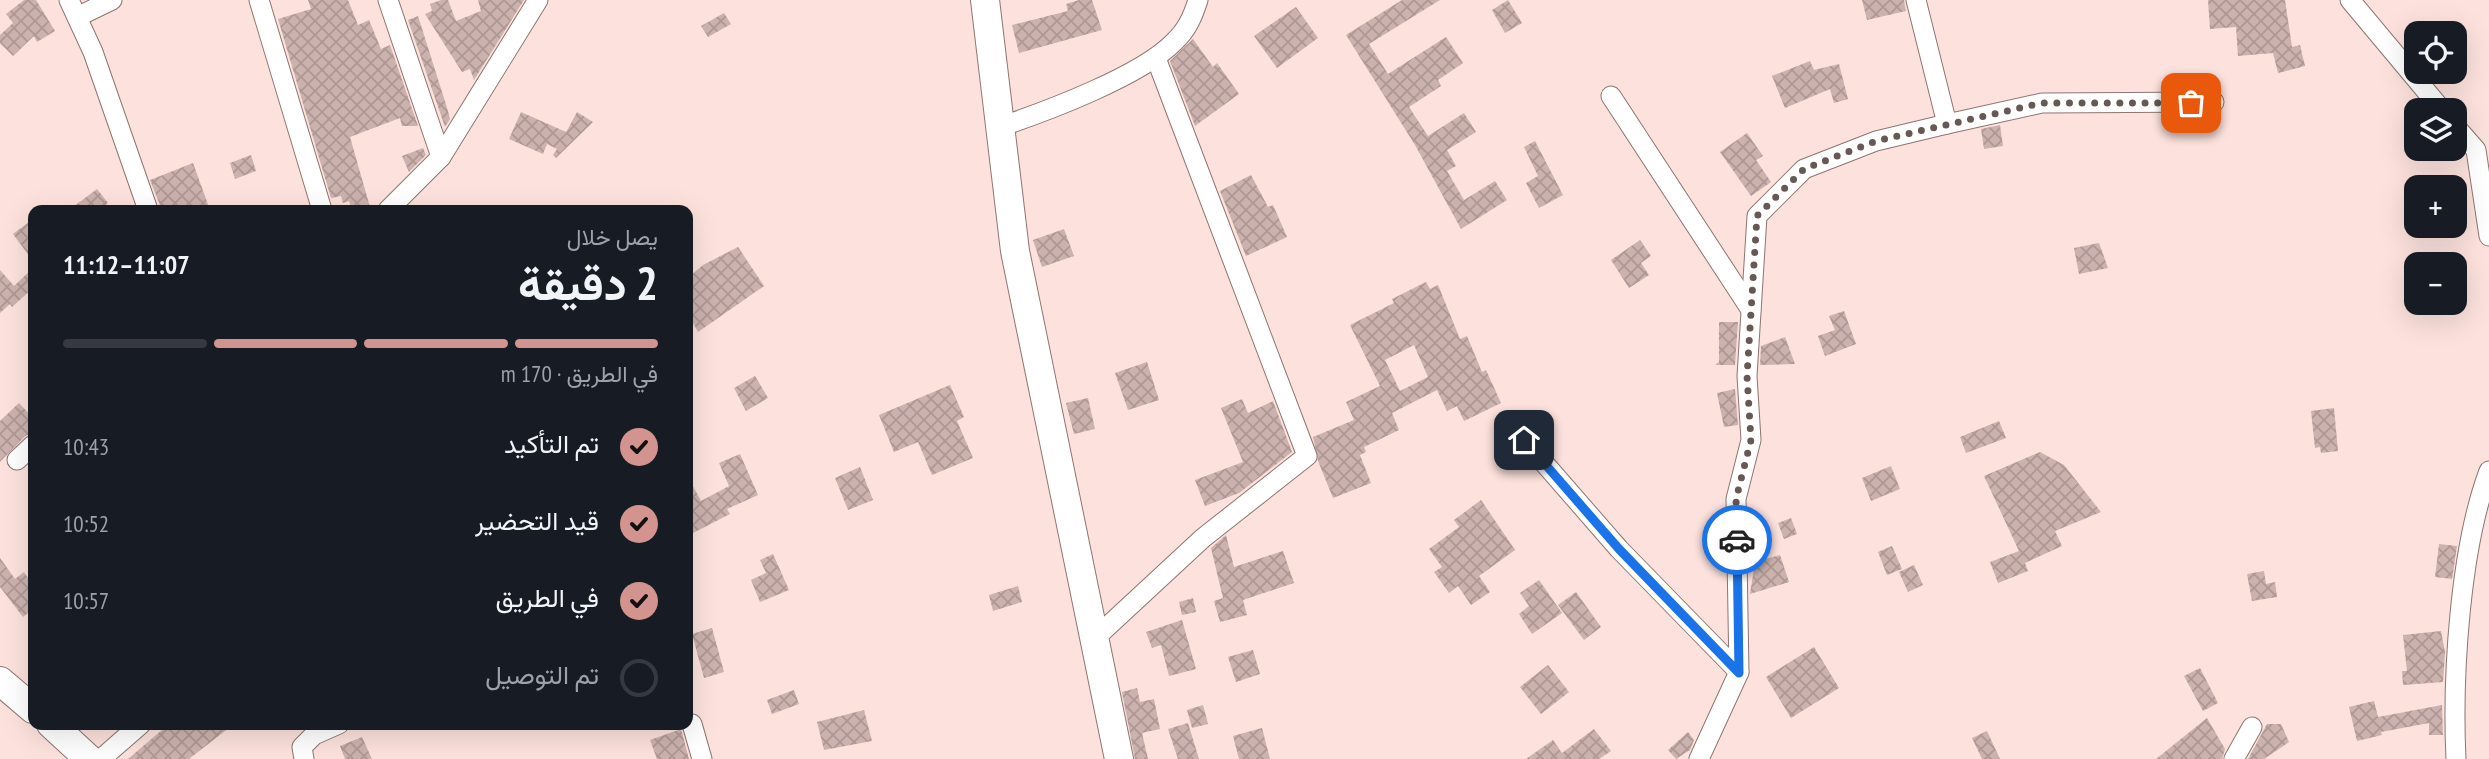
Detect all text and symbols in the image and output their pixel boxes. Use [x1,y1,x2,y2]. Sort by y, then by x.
map controls [2404,21,2467,315]
button: locate [2404,21,2467,84]
pin [2161,73,2221,133]
icon: bag [2172,84,2210,122]
button: layers [2404,98,2467,161]
button: + [2404,175,2467,238]
text: يصل خلال [567,222,658,251]
text: 11:07–11:12 [63,248,190,281]
button: − [2404,252,2467,315]
text: 2 دقيقة [518,253,658,313]
text: في الطريق · 170 m [501,359,658,388]
pin [1494,410,1554,470]
icon: home [1505,421,1543,459]
text: تم التأكيد [504,427,599,460]
icon: check [620,428,658,466]
text: 10:43 [63,432,109,461]
text: قيد التحضير [475,504,599,537]
icon: check [620,505,658,543]
courier [1702,505,1772,575]
text: 10:52 [63,509,109,538]
icon: car [1718,521,1756,559]
text: في الطريق [495,581,599,614]
icon: check [620,582,658,620]
text: 10:57 [63,586,109,615]
text: تم التوصيل [485,658,599,691]

